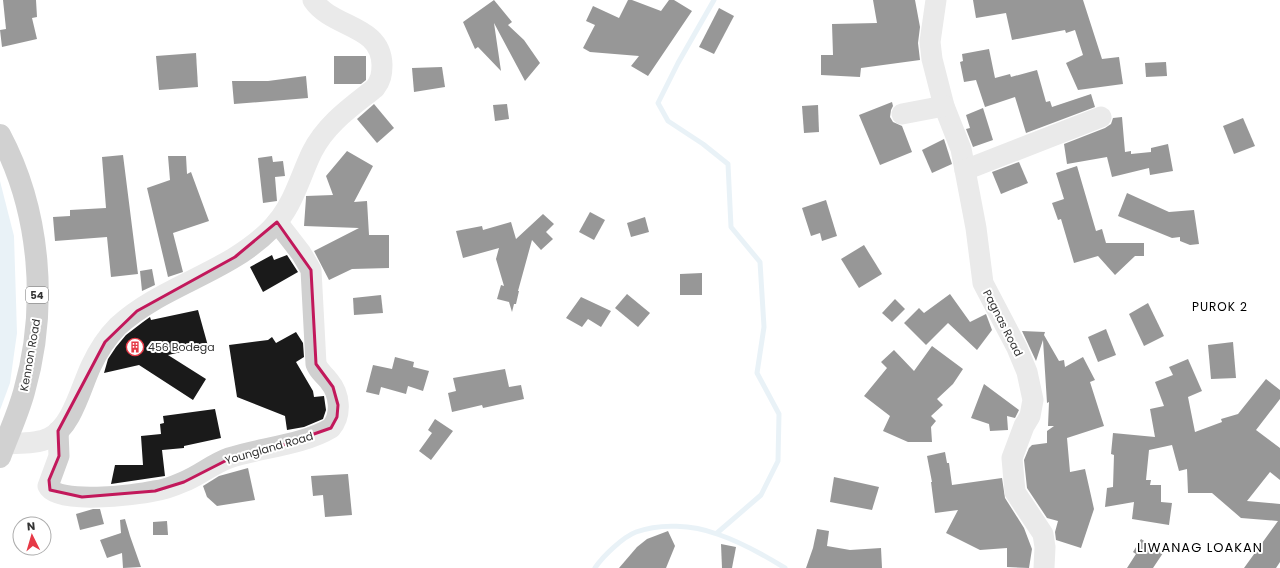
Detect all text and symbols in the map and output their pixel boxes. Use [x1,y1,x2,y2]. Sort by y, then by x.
road number: 54 [26,287,48,303]
street label: Pagnas Road [979,287,1027,359]
district label: PUROK 2 [1192,298,1248,315]
street label: Kennon Road [16,318,44,392]
building icon: 456 Bodega [125,337,145,357]
place label: 456 Bodega [148,339,215,355]
street label: Youngland Road [223,428,315,468]
north arrow [12,516,52,556]
text: N [26,518,36,534]
district label: LIWANAG LOAKAN [1137,538,1263,557]

